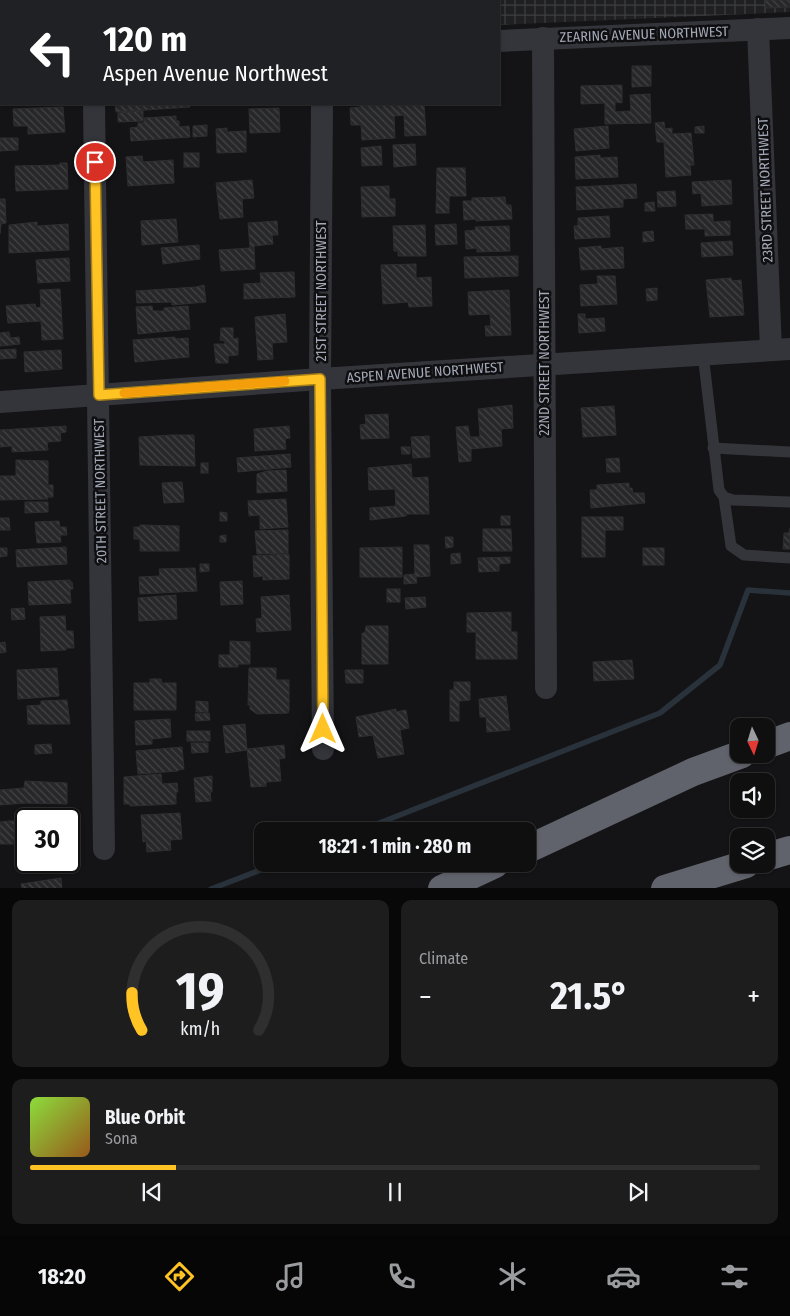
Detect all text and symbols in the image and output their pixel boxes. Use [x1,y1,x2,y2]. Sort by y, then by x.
text: 120 m [103,18,187,60]
icon: left [20,20,85,85]
street label: ZEARING AVENUE NORTHWEST [559,23,729,46]
text: Aspen Avenue Northwest [103,60,328,87]
street label: 23RD STREET NORTHWEST [754,117,777,263]
pin [74,141,116,183]
icon: arrive [81,148,109,176]
street label: 21ST STREET NORTHWEST [313,220,330,362]
street label: 22ND STREET NORTHWEST [536,290,553,436]
street label: ASPEN AVENUE NORTHWEST [346,359,504,386]
street label: 20TH STREET NORTHWEST [91,418,110,563]
position arrow [296,702,348,754]
north arrow [730,718,775,762]
map controls [730,718,775,873]
button: sound [730,773,775,818]
speed limit sign: 30 [15,808,80,873]
button: layers [730,828,775,873]
text: 18:21 · 1 min · 280 m [319,835,471,858]
text: Climate [419,949,468,968]
text: 19 [176,960,225,1023]
text: 21.5° [550,973,629,1019]
text: − [419,980,432,1013]
text: + [747,980,760,1013]
text: km/h [181,1018,220,1040]
text: Blue Orbit [105,1106,185,1129]
text: Sona [105,1129,138,1148]
icon: previous [138,1178,166,1206]
icon: pause [381,1178,409,1206]
icon: next [624,1178,652,1206]
icon: directions [162,1259,197,1294]
icon: music [273,1259,308,1294]
icon: phone [384,1259,419,1294]
icon: climate [495,1259,530,1294]
icon: car [606,1259,641,1294]
icon: filters [717,1259,752,1294]
text: 18:20 [38,1263,86,1290]

